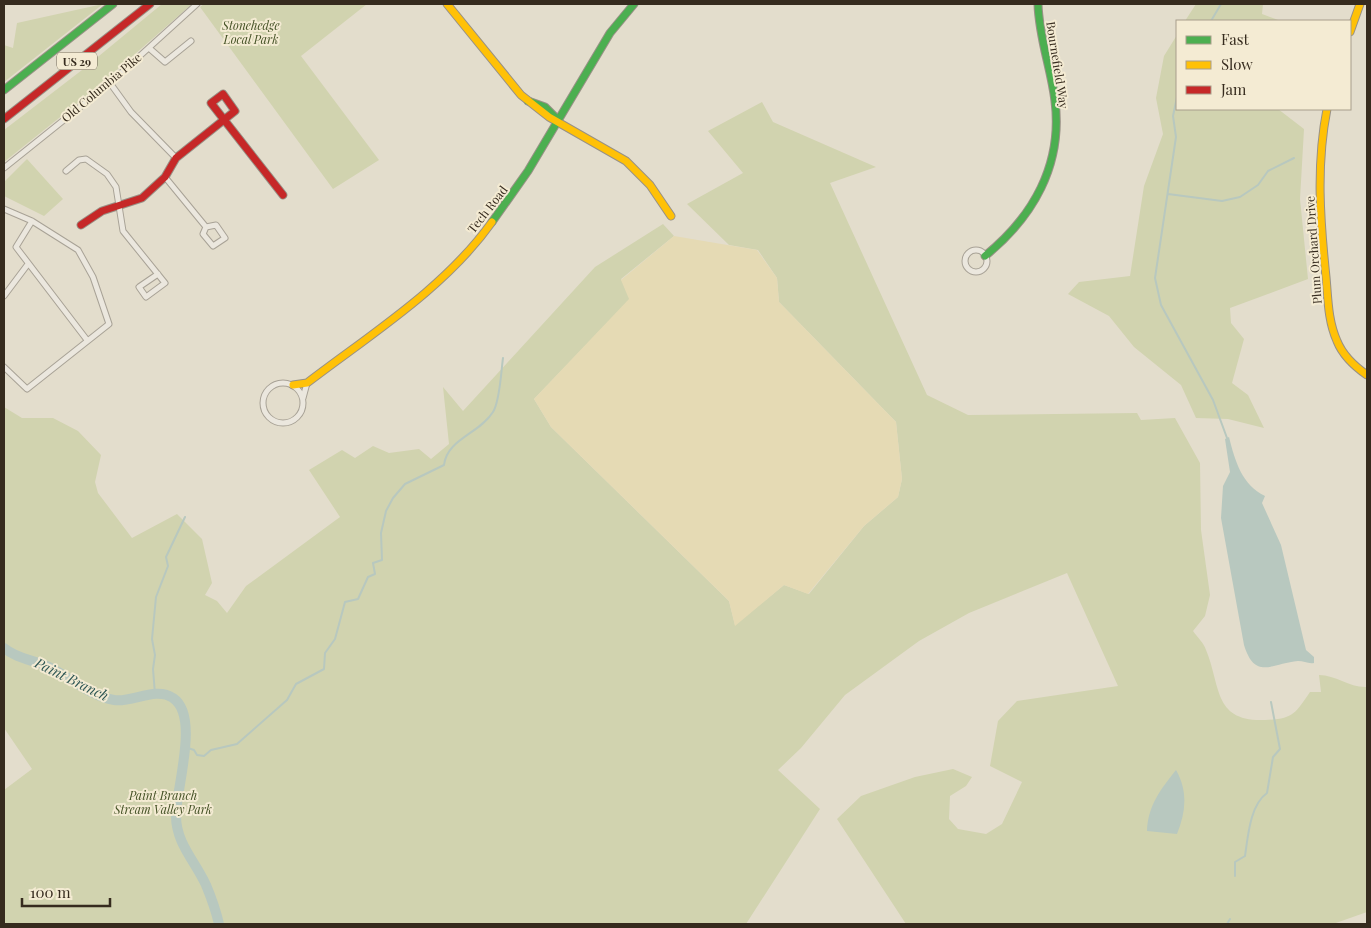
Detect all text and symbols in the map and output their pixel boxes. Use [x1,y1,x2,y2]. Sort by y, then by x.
park label: Stonehedge Local Park [221,17,280,47]
street label: Bournefield Way [1043,20,1073,110]
legend [1176,20,1351,110]
text: Fast [1221,29,1250,49]
street label: Old Columbia Pike [58,49,144,125]
road number: US 29 [57,52,97,70]
text: Slow [1221,54,1253,74]
text: Jam [1220,79,1247,99]
street label: Tech Road [463,182,511,236]
street label: Plum Orchard Drive [1301,195,1325,305]
water label: Paint Branch [31,653,112,705]
park label: Paint Branch Stream Valley Park [113,787,212,817]
scale bar [22,876,110,908]
text: 100 m [30,882,71,902]

